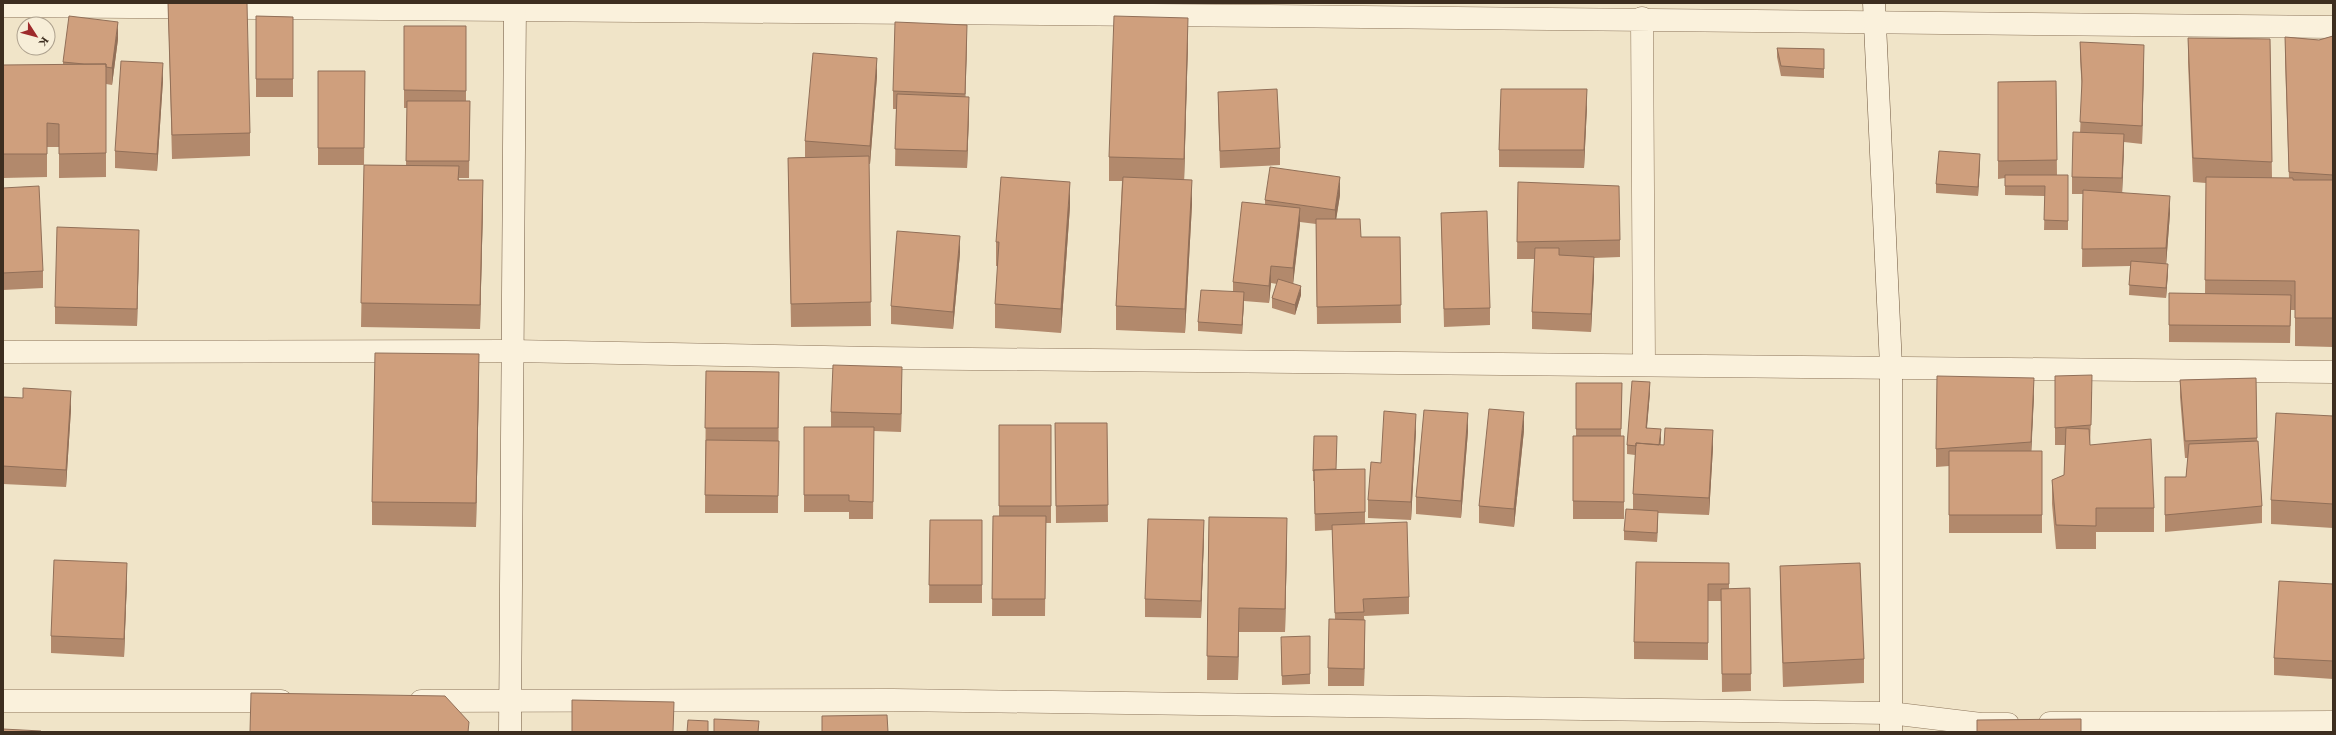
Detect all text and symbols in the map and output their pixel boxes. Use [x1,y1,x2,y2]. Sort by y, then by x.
north arrow [16,16,56,56]
text: K [36,35,51,49]

